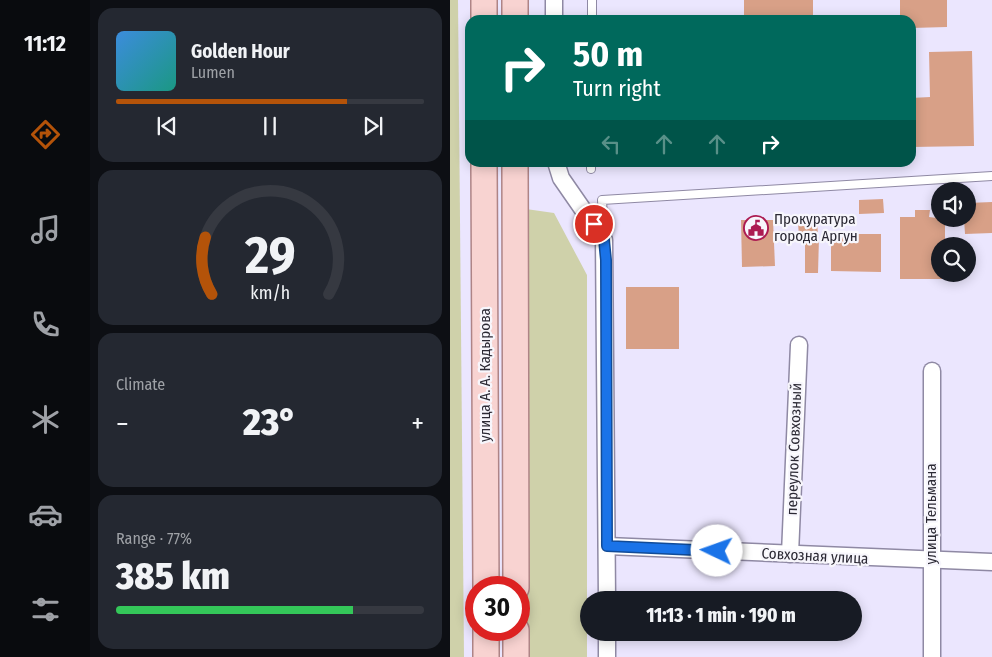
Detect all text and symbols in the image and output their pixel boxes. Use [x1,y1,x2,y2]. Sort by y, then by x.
text: 11:12 [24,30,66,57]
text: 50 m [573,33,643,75]
icon: right [490,35,555,100]
text: Golden Hour [191,40,290,63]
text: Lumen [191,63,235,82]
text: Turn right [573,75,661,102]
icon: previous [153,112,181,140]
icon: pause [256,112,284,140]
icon: next [359,112,387,140]
icon: directions [28,117,63,152]
icon: left [597,130,625,158]
icon: ahead [650,130,678,158]
icon: ahead [703,130,731,158]
icon: right [756,130,784,158]
map controls [931,182,976,282]
button: sound [931,182,976,227]
pin [573,203,615,245]
icon: arrive [580,210,608,238]
place label: Прокуратура города Аргун [774,210,858,245]
icon: music [28,212,63,247]
public building icon: Прокуратура города Аргун [743,215,769,241]
text: 29 [244,224,295,287]
button: search [931,237,976,282]
text: km/h [250,282,290,304]
icon: phone [28,307,63,342]
street label: улица А. А. Кадырова [476,308,494,442]
text: Climate [116,375,165,394]
street label: переулок Совхозный [783,382,805,516]
text: 23° [243,399,297,445]
icon: climate [28,402,63,437]
text: − [116,407,129,440]
text: + [411,407,424,440]
street label: улица Тельмана [922,464,940,564]
icon: car [28,497,63,532]
position arrow [690,524,742,576]
text: Range · 77% [116,529,192,548]
street label: Совхозная улица [761,544,869,568]
text: 385 km [116,553,230,599]
speed limit sign: 30 [465,576,530,641]
icon: filters [28,592,63,627]
text: 11:13 · 1 min · 190 m [646,604,796,627]

